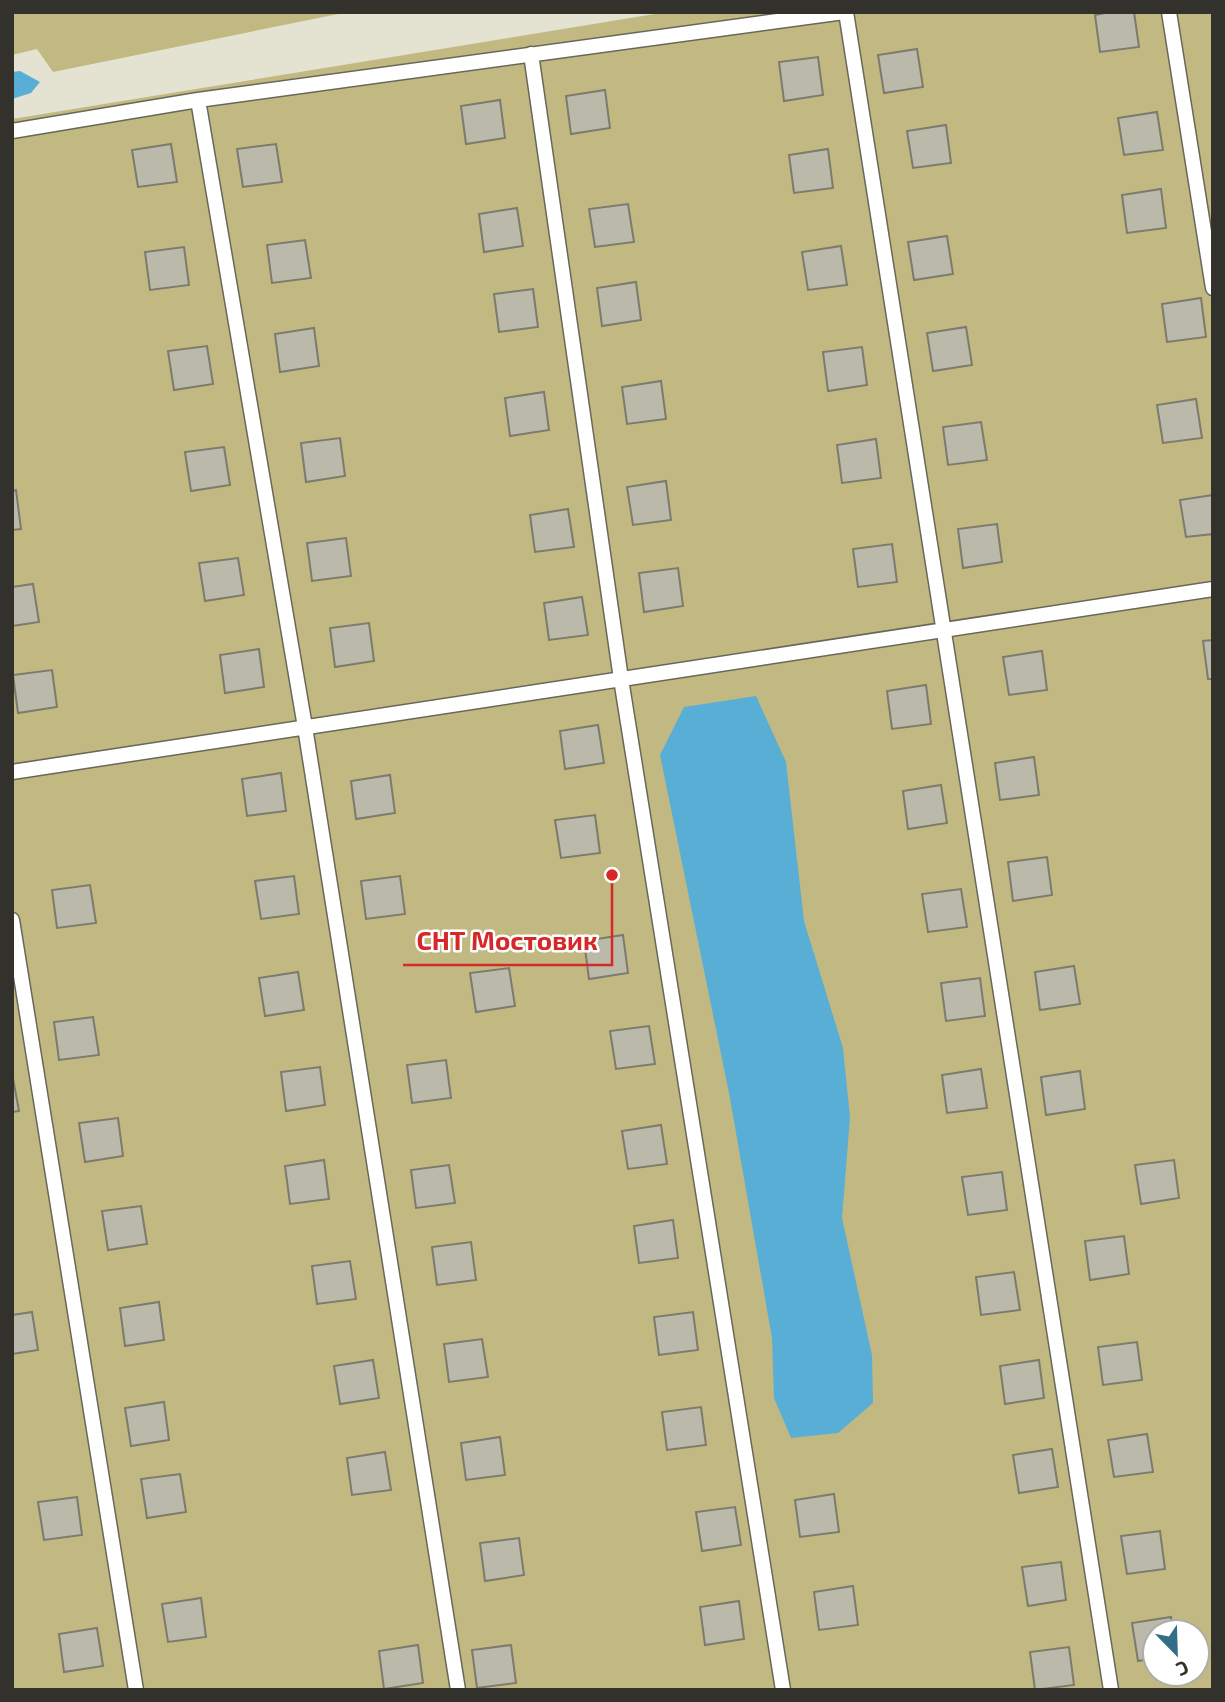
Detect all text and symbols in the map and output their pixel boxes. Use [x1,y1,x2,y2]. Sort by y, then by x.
callout: СНТ Мостовик [403,918,612,965]
text: СНТ Мостовик [416,924,598,955]
north arrow [1141,1618,1211,1688]
text: С [1173,1656,1192,1682]

